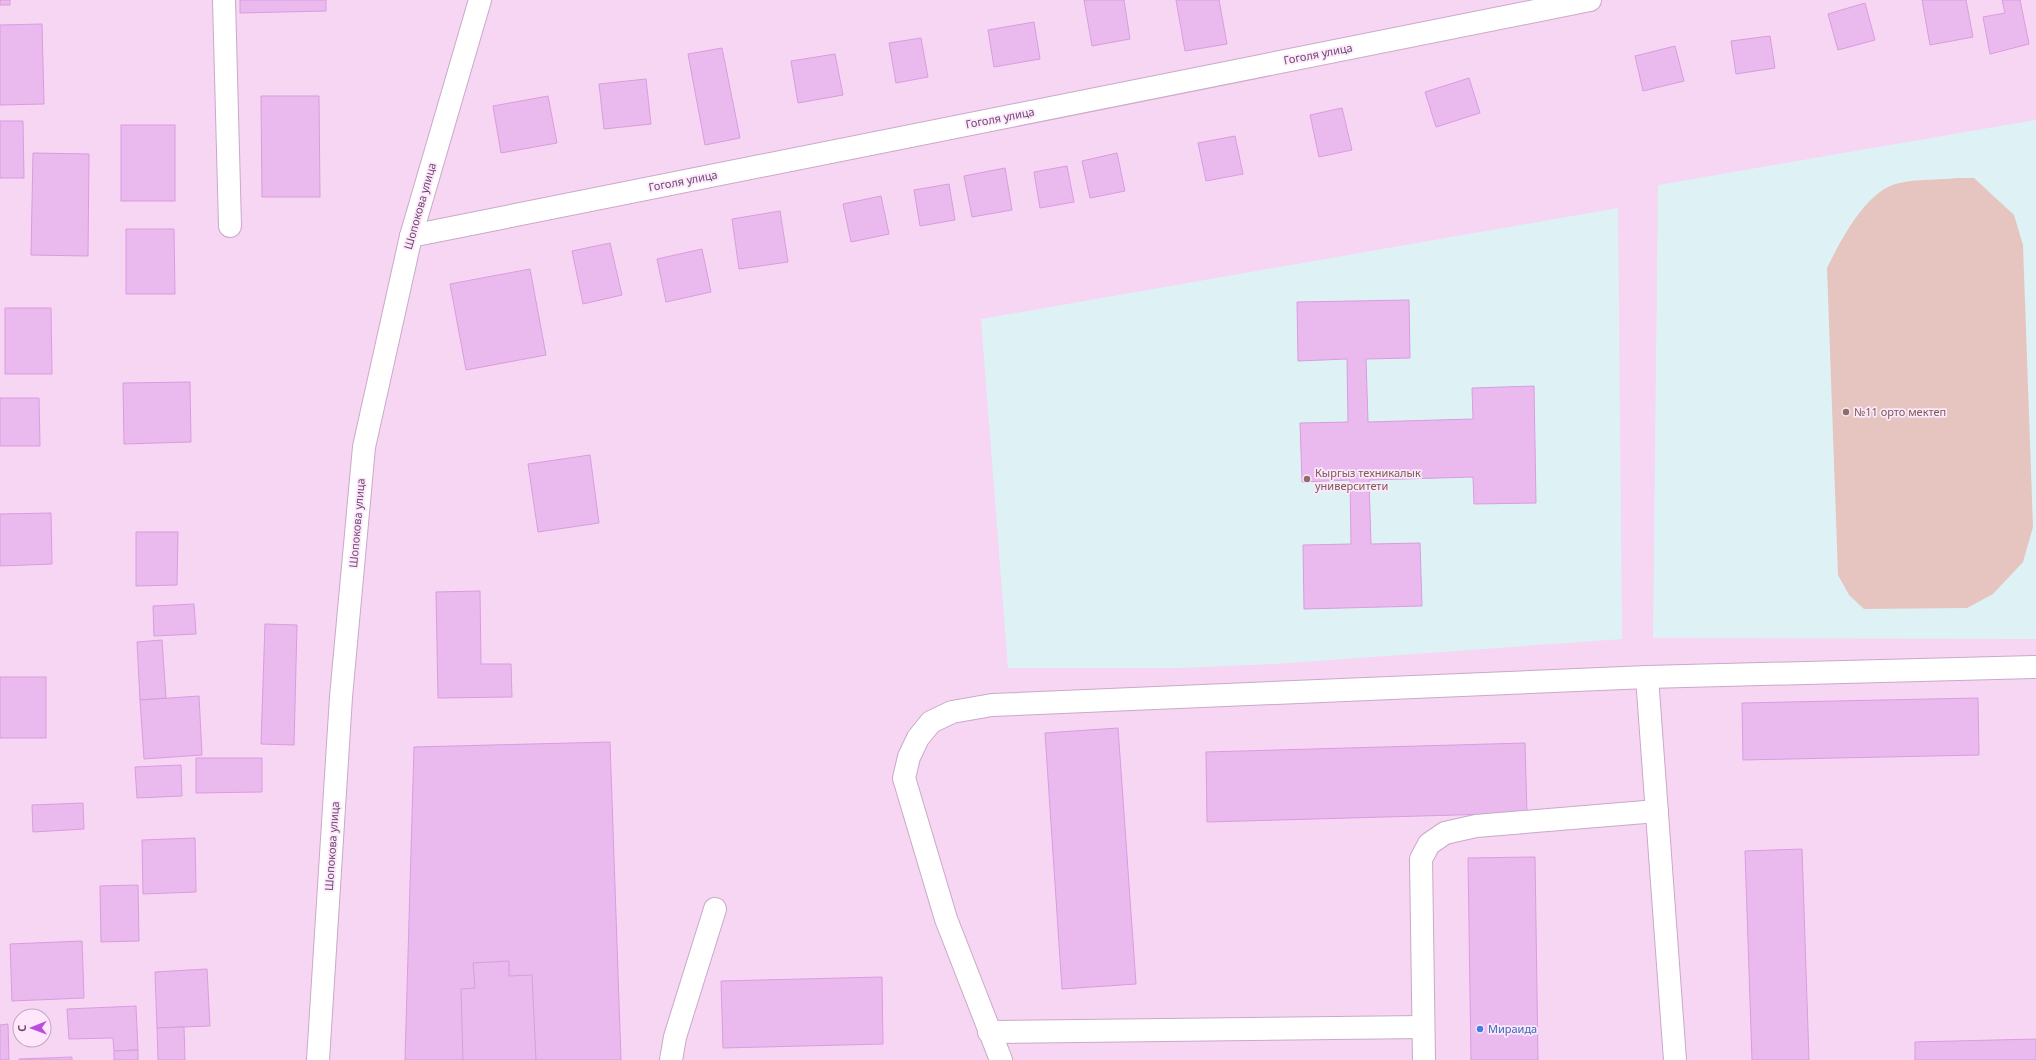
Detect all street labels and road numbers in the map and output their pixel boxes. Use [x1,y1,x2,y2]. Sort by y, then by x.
street label: Гоголя улица [1282,39,1354,68]
street label: Гоголя улица [964,103,1036,132]
street label: Шопокова улица [400,161,439,251]
street label: Гоголя улица [647,166,719,195]
street label: Шопокова улица [345,478,368,568]
street label: Шопокова улица [321,801,342,891]

